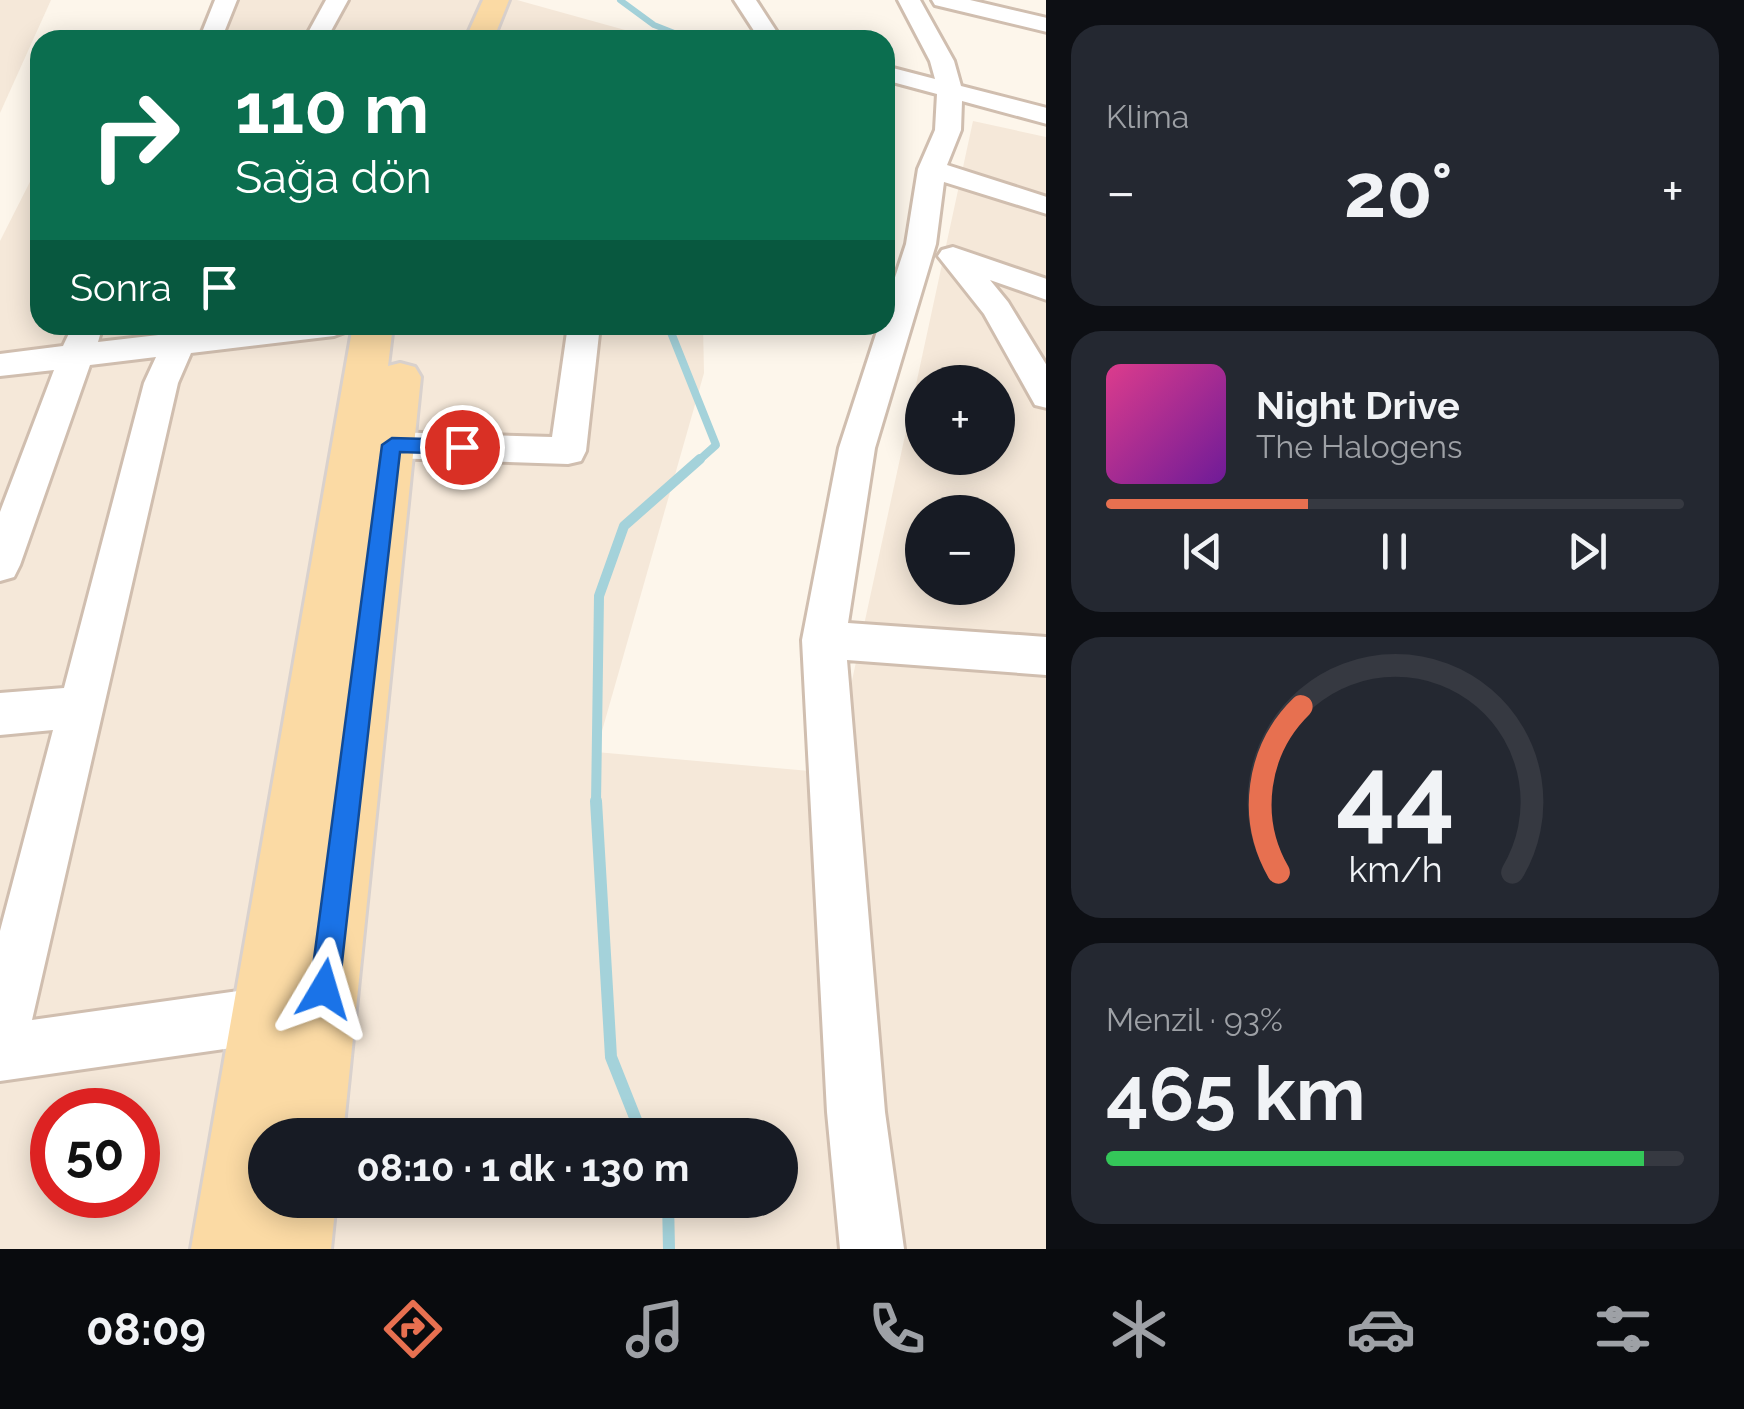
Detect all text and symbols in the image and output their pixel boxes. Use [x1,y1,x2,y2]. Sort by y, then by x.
text: 110 m [235,67,429,149]
icon: right [70,70,200,200]
text: Klima [1106,98,1189,135]
text: 20° [1344,146,1453,235]
text: Sağa dön [235,151,432,204]
text: − [1106,159,1136,224]
text: + [1661,159,1684,224]
icon: arrive [192,260,247,315]
text: Sonra [70,265,172,310]
map controls [905,365,1015,605]
button: + [905,365,1015,475]
text: Night Drive [1256,383,1460,428]
pin [420,405,505,490]
icon: arrive [435,420,490,475]
text: The Halogens [1256,428,1462,465]
button: − [905,495,1015,605]
icon: previous [1175,524,1230,579]
icon: pause [1367,524,1422,579]
icon: next [1560,524,1615,579]
text: 44 [1336,732,1454,854]
text: km/h [1348,848,1442,890]
position arrow [272,937,376,1041]
text: Menzil · 93% [1106,1001,1283,1038]
text: 465 km [1106,1049,1366,1138]
speed limit sign: 50 [30,1088,160,1218]
text: 08:10 · 1 dk · 130 m [357,1145,689,1190]
icon: directions [378,1294,448,1364]
icon: music [620,1294,690,1364]
icon: phone [862,1294,932,1364]
icon: climate [1104,1294,1174,1364]
icon: car [1346,1294,1416,1364]
icon: filters [1588,1294,1658,1364]
text: 08:09 [86,1303,206,1356]

